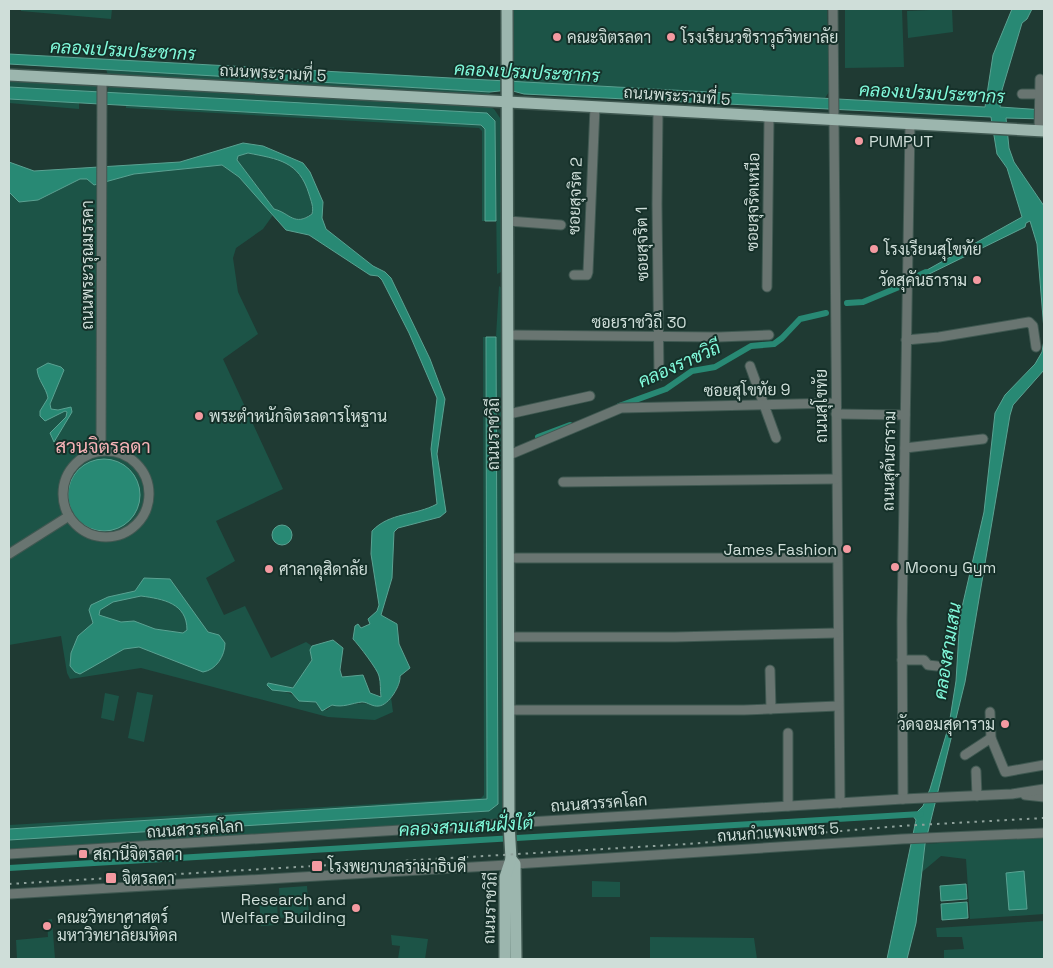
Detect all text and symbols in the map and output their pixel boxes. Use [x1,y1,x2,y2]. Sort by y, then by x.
place label: โรงเรียนวชิราวุธวิทยาลัย [680,26,838,49]
place label: คณะจิตรลดา [567,27,651,48]
marker: คณะจิตรลดา [551,31,563,43]
marker: โรงเรียนวชิราวุธวิทยาลัย [665,31,677,43]
water label: คลองเปรมประชากร [49,35,198,65]
street label: ถนนพระรามที่ 5 [219,56,327,86]
water label: คลองเปรมประชากร [453,57,602,87]
street label: ถนนพระรามที่ 5 [623,78,731,110]
water label: คลองเปรมประชากร [858,78,1007,108]
place label: PUMPUT [869,131,933,152]
marker: PUMPUT [853,135,865,147]
street label: ซอยสุจริตเหนือ [742,152,765,252]
street label: ซอยสุจริต 2 [563,157,588,235]
street label: ถนนพระวรุณมรรคา [77,200,99,330]
street label: ซอยสุจริต 1 [631,206,654,282]
place label: โรงเรียนสุโขทัย [883,238,982,261]
marker: โรงเรียนสุโขทัย [868,243,880,255]
place label: วัดสุคันธาราม [878,270,967,292]
marker: วัดสุคันธาราม [971,274,983,286]
street label: ซอยราชวิถี 30 [591,311,687,333]
water label: คลองราชวิถี [634,334,725,392]
street label: ถนนสุโขทัย [810,369,833,443]
street label: ซอยสุโขทัย 9 [703,378,791,402]
street label: ถนนราชวิถี [482,398,504,470]
place label: พระตำหนักจิตรลดารโหฐาน [209,405,387,427]
marker: พระตำหนักจิตรลดารโหฐาน [193,410,205,422]
street label: ถนนสุคันธาราม [878,411,901,511]
district label: สวนจิตรลดา [55,434,151,459]
place label: James Fashion [723,539,837,560]
marker: James Fashion [841,543,853,555]
place label: Moony Gym [905,557,996,578]
place label: ศาลาดุสิดาลัย [279,559,368,581]
marker: Moony Gym [889,561,901,573]
marker: ศาลาดุสิดาลัย [263,563,275,575]
water label: คลองสามเสน [928,600,966,701]
place label: วัดจอมสุดาราม [897,714,995,736]
marker: วัดจอมสุดาราม [999,718,1011,730]
street label: ถนนสวรรคโลก [550,788,648,817]
water label: คลองสามเสนฝั่งใต้ [398,807,537,841]
street label: ถนนสวรรคโลก [146,814,244,843]
street label: ถนนกำแพงเพชร 5 [716,817,840,847]
place label: สถานีจิตรลดา [93,843,182,865]
marker: สถานีจิตรลดา [77,848,89,860]
place label: โรงพยาบาลรามาธิบดี [327,855,466,877]
marker: โรงพยาบาลรามาธิบดี [310,859,324,873]
place label: จิตรลดา [122,868,175,889]
marker: จิตรลดา [104,871,118,885]
street label: ถนนราชวิถี [477,871,502,945]
place label: Research and Welfare Building [221,889,346,928]
marker: Research and Welfare Building [350,902,362,914]
place label: คณะวิทยาศาสตร์ มหาวิทยาลัยมหิดล [57,905,178,946]
marker: คณะวิทยาศาสตร์ มหาวิทยาลัยมหิดล [41,920,53,932]

